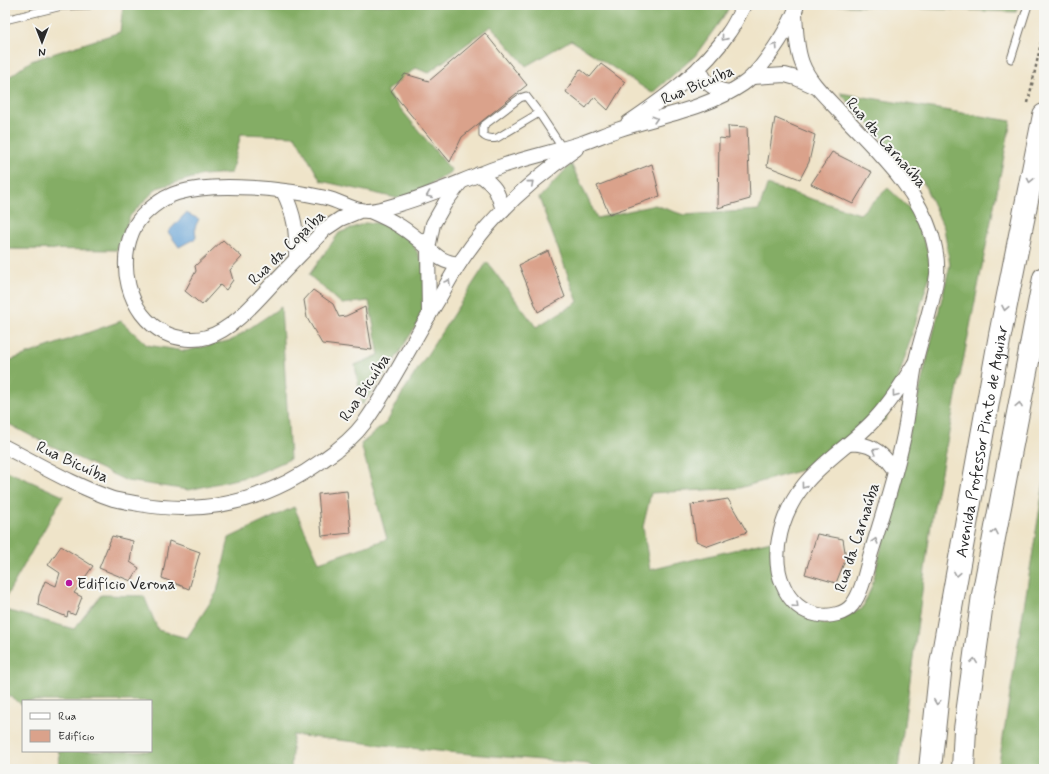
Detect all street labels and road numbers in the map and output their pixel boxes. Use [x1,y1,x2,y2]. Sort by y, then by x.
street label: Rua Bicuíba [658,61,737,110]
street label: Rua da Carnaúba [841,93,931,193]
street label: Rua da Copaíba [244,206,330,290]
street label: Avenida Professor Pinto de Aguiar [951,323,1014,559]
street label: Rua Bicuíba [335,350,396,426]
street label: Rua Bicuíba [33,436,112,488]
street label: Rua da Carnaúba [830,480,885,595]

